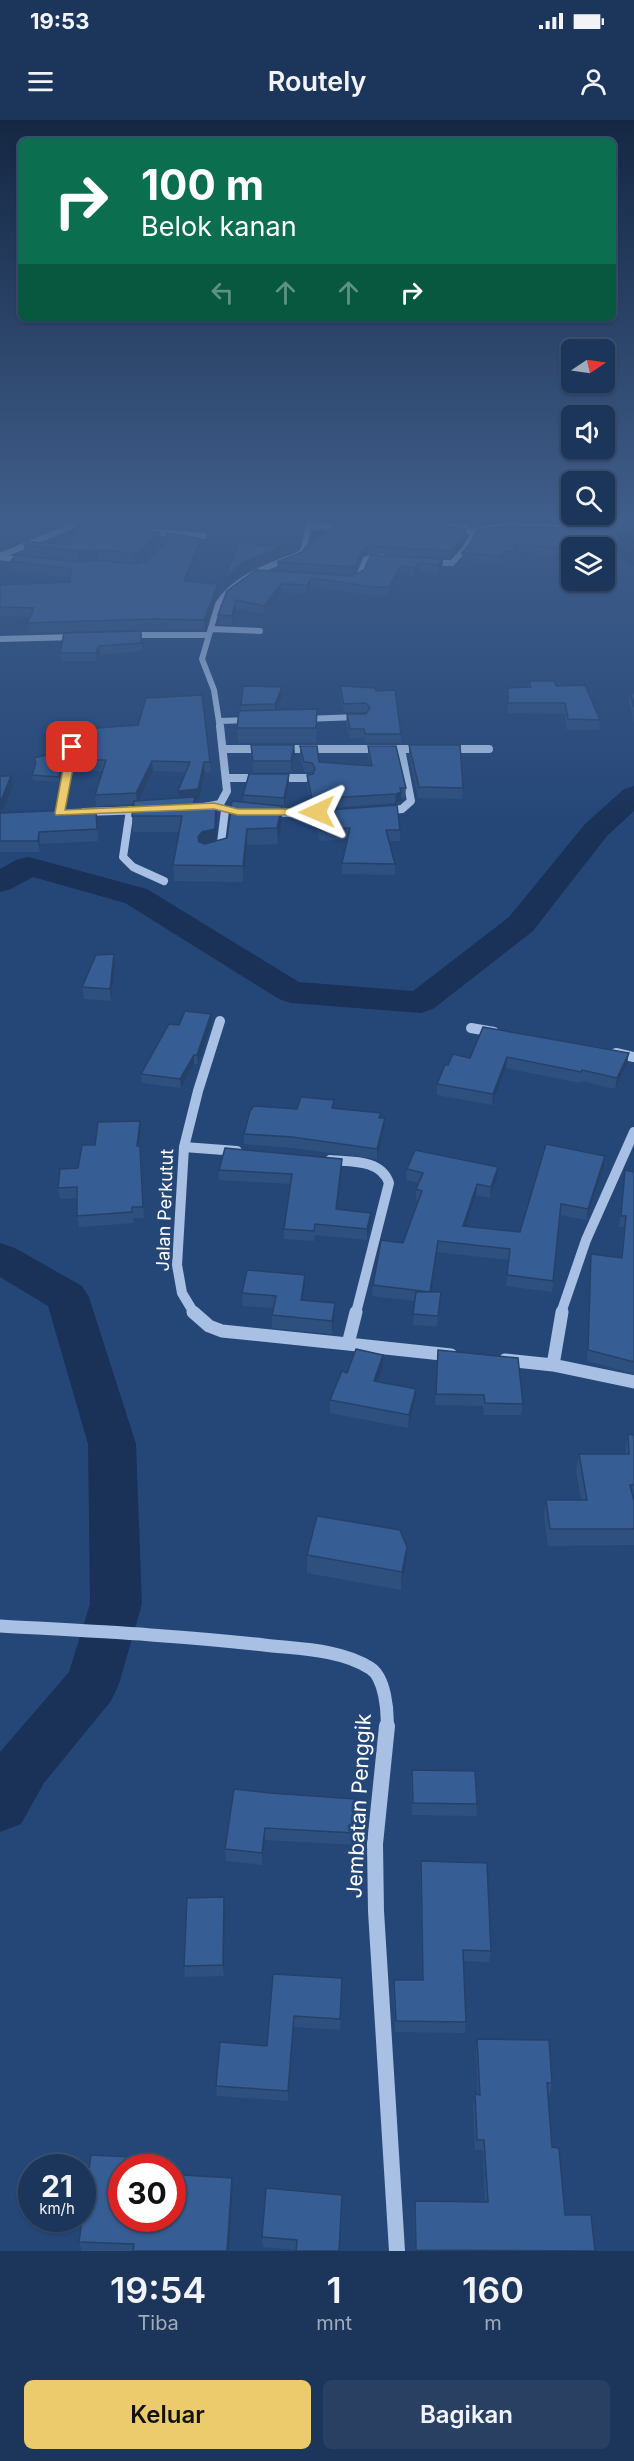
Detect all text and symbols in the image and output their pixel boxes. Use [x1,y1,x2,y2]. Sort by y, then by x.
text: 19:53 [30,8,89,34]
icon: menu [24,65,57,98]
text: Routely [268,65,366,98]
icon: person [577,65,610,98]
text: 100 m [141,159,264,210]
icon: right [42,162,120,240]
text: Belok kanan [141,210,297,243]
icon: left [206,276,239,309]
icon: ahead [269,276,302,309]
icon: ahead [332,276,365,309]
icon: right [395,276,428,309]
north arrow [561,339,615,393]
map controls [561,339,615,591]
button: sound [561,405,615,459]
button: search [561,471,615,525]
button: layers [561,537,615,591]
pin [46,721,97,772]
icon: arrive [55,730,88,763]
position arrow [285,780,349,844]
street label: Jalan Perkutut [152,1148,177,1272]
street label: Jembatan Penggik [341,1713,376,1899]
speed limit sign: 30 [108,2154,186,2232]
text: 21 [41,2168,73,2204]
text: km/h [39,2199,75,2218]
text: 19:54 [110,2268,206,2312]
text: 1 [327,2268,342,2312]
text: 160 [462,2268,524,2312]
text: Tiba [137,2311,179,2335]
text: mnt [316,2311,352,2335]
text: m [484,2311,502,2335]
button: Keluar [24,2380,311,2449]
button: Bagikan [323,2380,610,2449]

